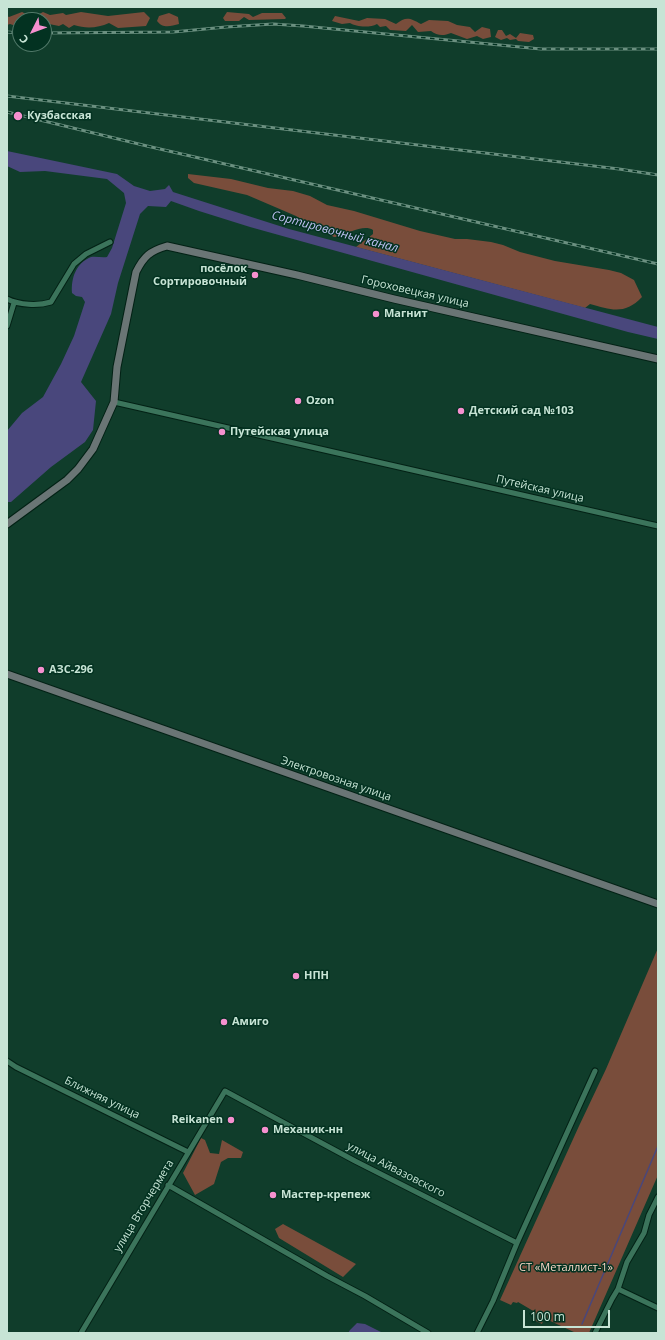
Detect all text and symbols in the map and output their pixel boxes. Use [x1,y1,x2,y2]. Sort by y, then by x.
north arrow [12,12,52,52]
text: С [16,32,31,47]
place label: Кузбасская [27,109,92,123]
marker: Кузбасская [12,110,24,122]
water label: Сортировочный канал [270,208,400,256]
place label: посёлок Сортировочный [153,262,247,288]
marker: посёлок Сортировочный [250,270,260,280]
street label: Гороховецкая улица [360,273,470,311]
place label: Магнит [384,307,428,321]
marker: Магнит [371,309,381,319]
place label: Ozon [306,394,334,408]
marker: Ozon [293,396,303,406]
place label: Детский сад №103 [469,404,574,418]
marker: Детский сад №103 [456,406,466,416]
place label: Путейская улица [230,425,329,439]
marker: Путейская улица [217,427,227,437]
street label: Путейская улица [495,472,585,506]
place label: АЗС-296 [49,663,93,677]
marker: АЗС-296 [36,665,46,675]
street label: Электровозная улица [279,754,393,804]
place label: НПН [304,969,329,983]
marker: НПН [291,971,301,981]
place label: Амиго [232,1015,269,1029]
marker: Амиго [219,1017,229,1027]
street label: Ближняя улица [62,1074,142,1122]
place label: Reikanen [171,1113,223,1127]
marker: Reikanen [226,1115,236,1125]
place label: Механик-нн [273,1123,343,1137]
marker: Механик-нн [260,1125,270,1135]
street label: улица Айвазовского [345,1140,447,1200]
street label: улица Вторчермета [111,1157,177,1255]
place label: Мастер-крепеж [281,1188,370,1202]
marker: Мастер-крепеж [268,1190,278,1200]
park label: СТ «Металлист-1» [519,1261,613,1275]
scale bar [525,1302,612,1328]
text: 100 m [530,1308,565,1325]

